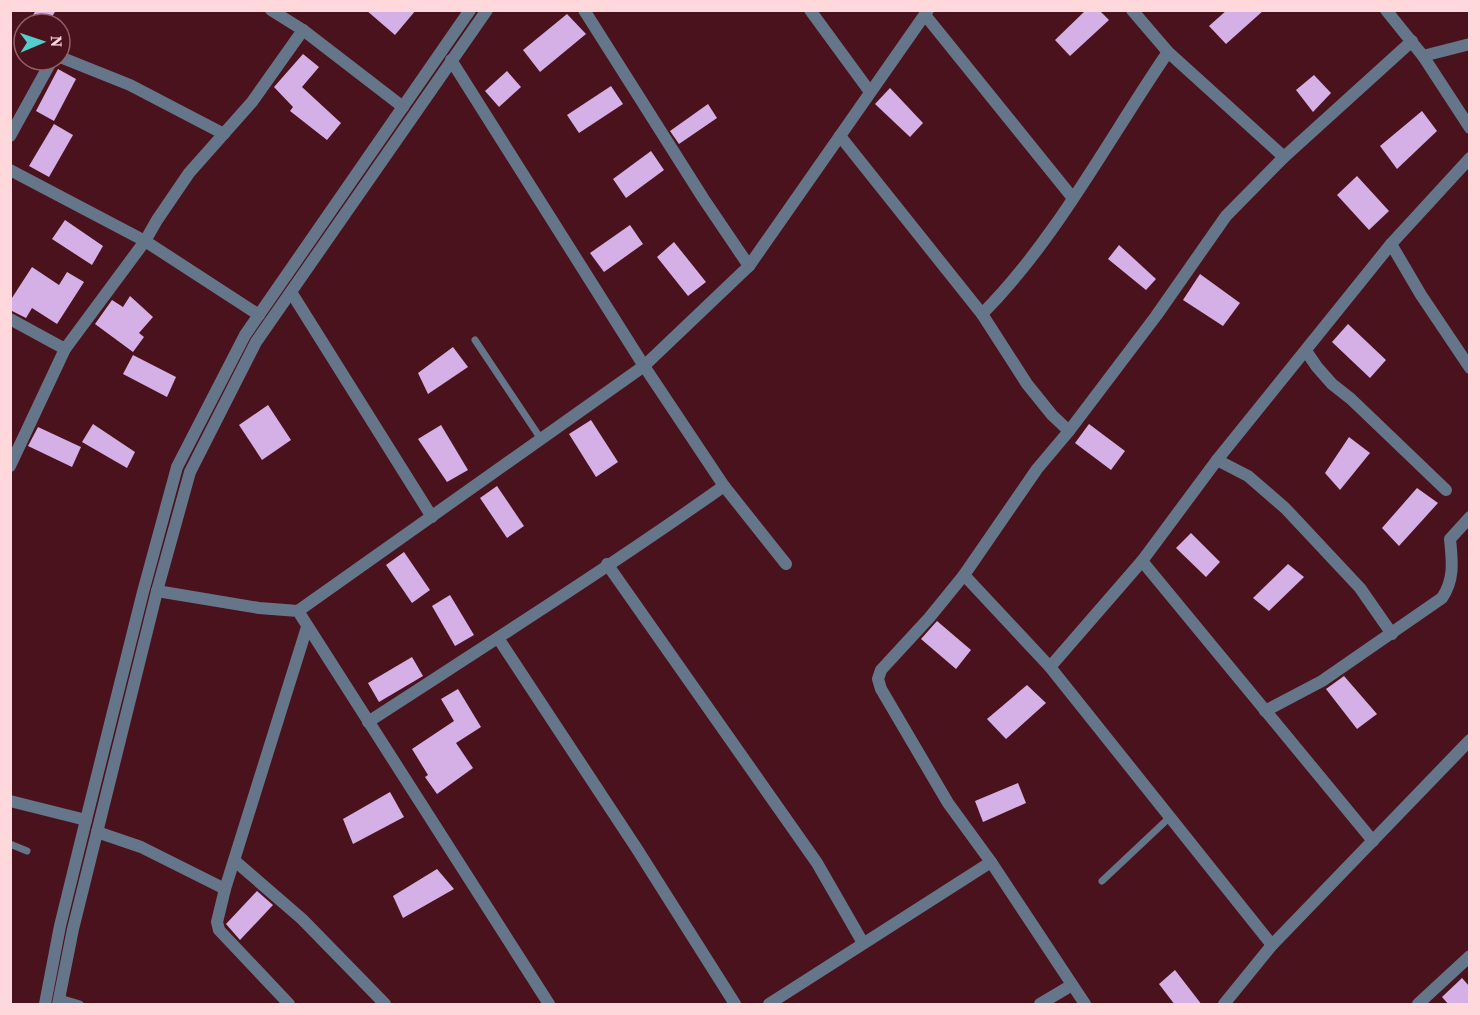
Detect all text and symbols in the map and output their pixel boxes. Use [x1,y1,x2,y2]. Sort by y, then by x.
north arrow [12,12,72,72]
text: N [46,35,68,48]

